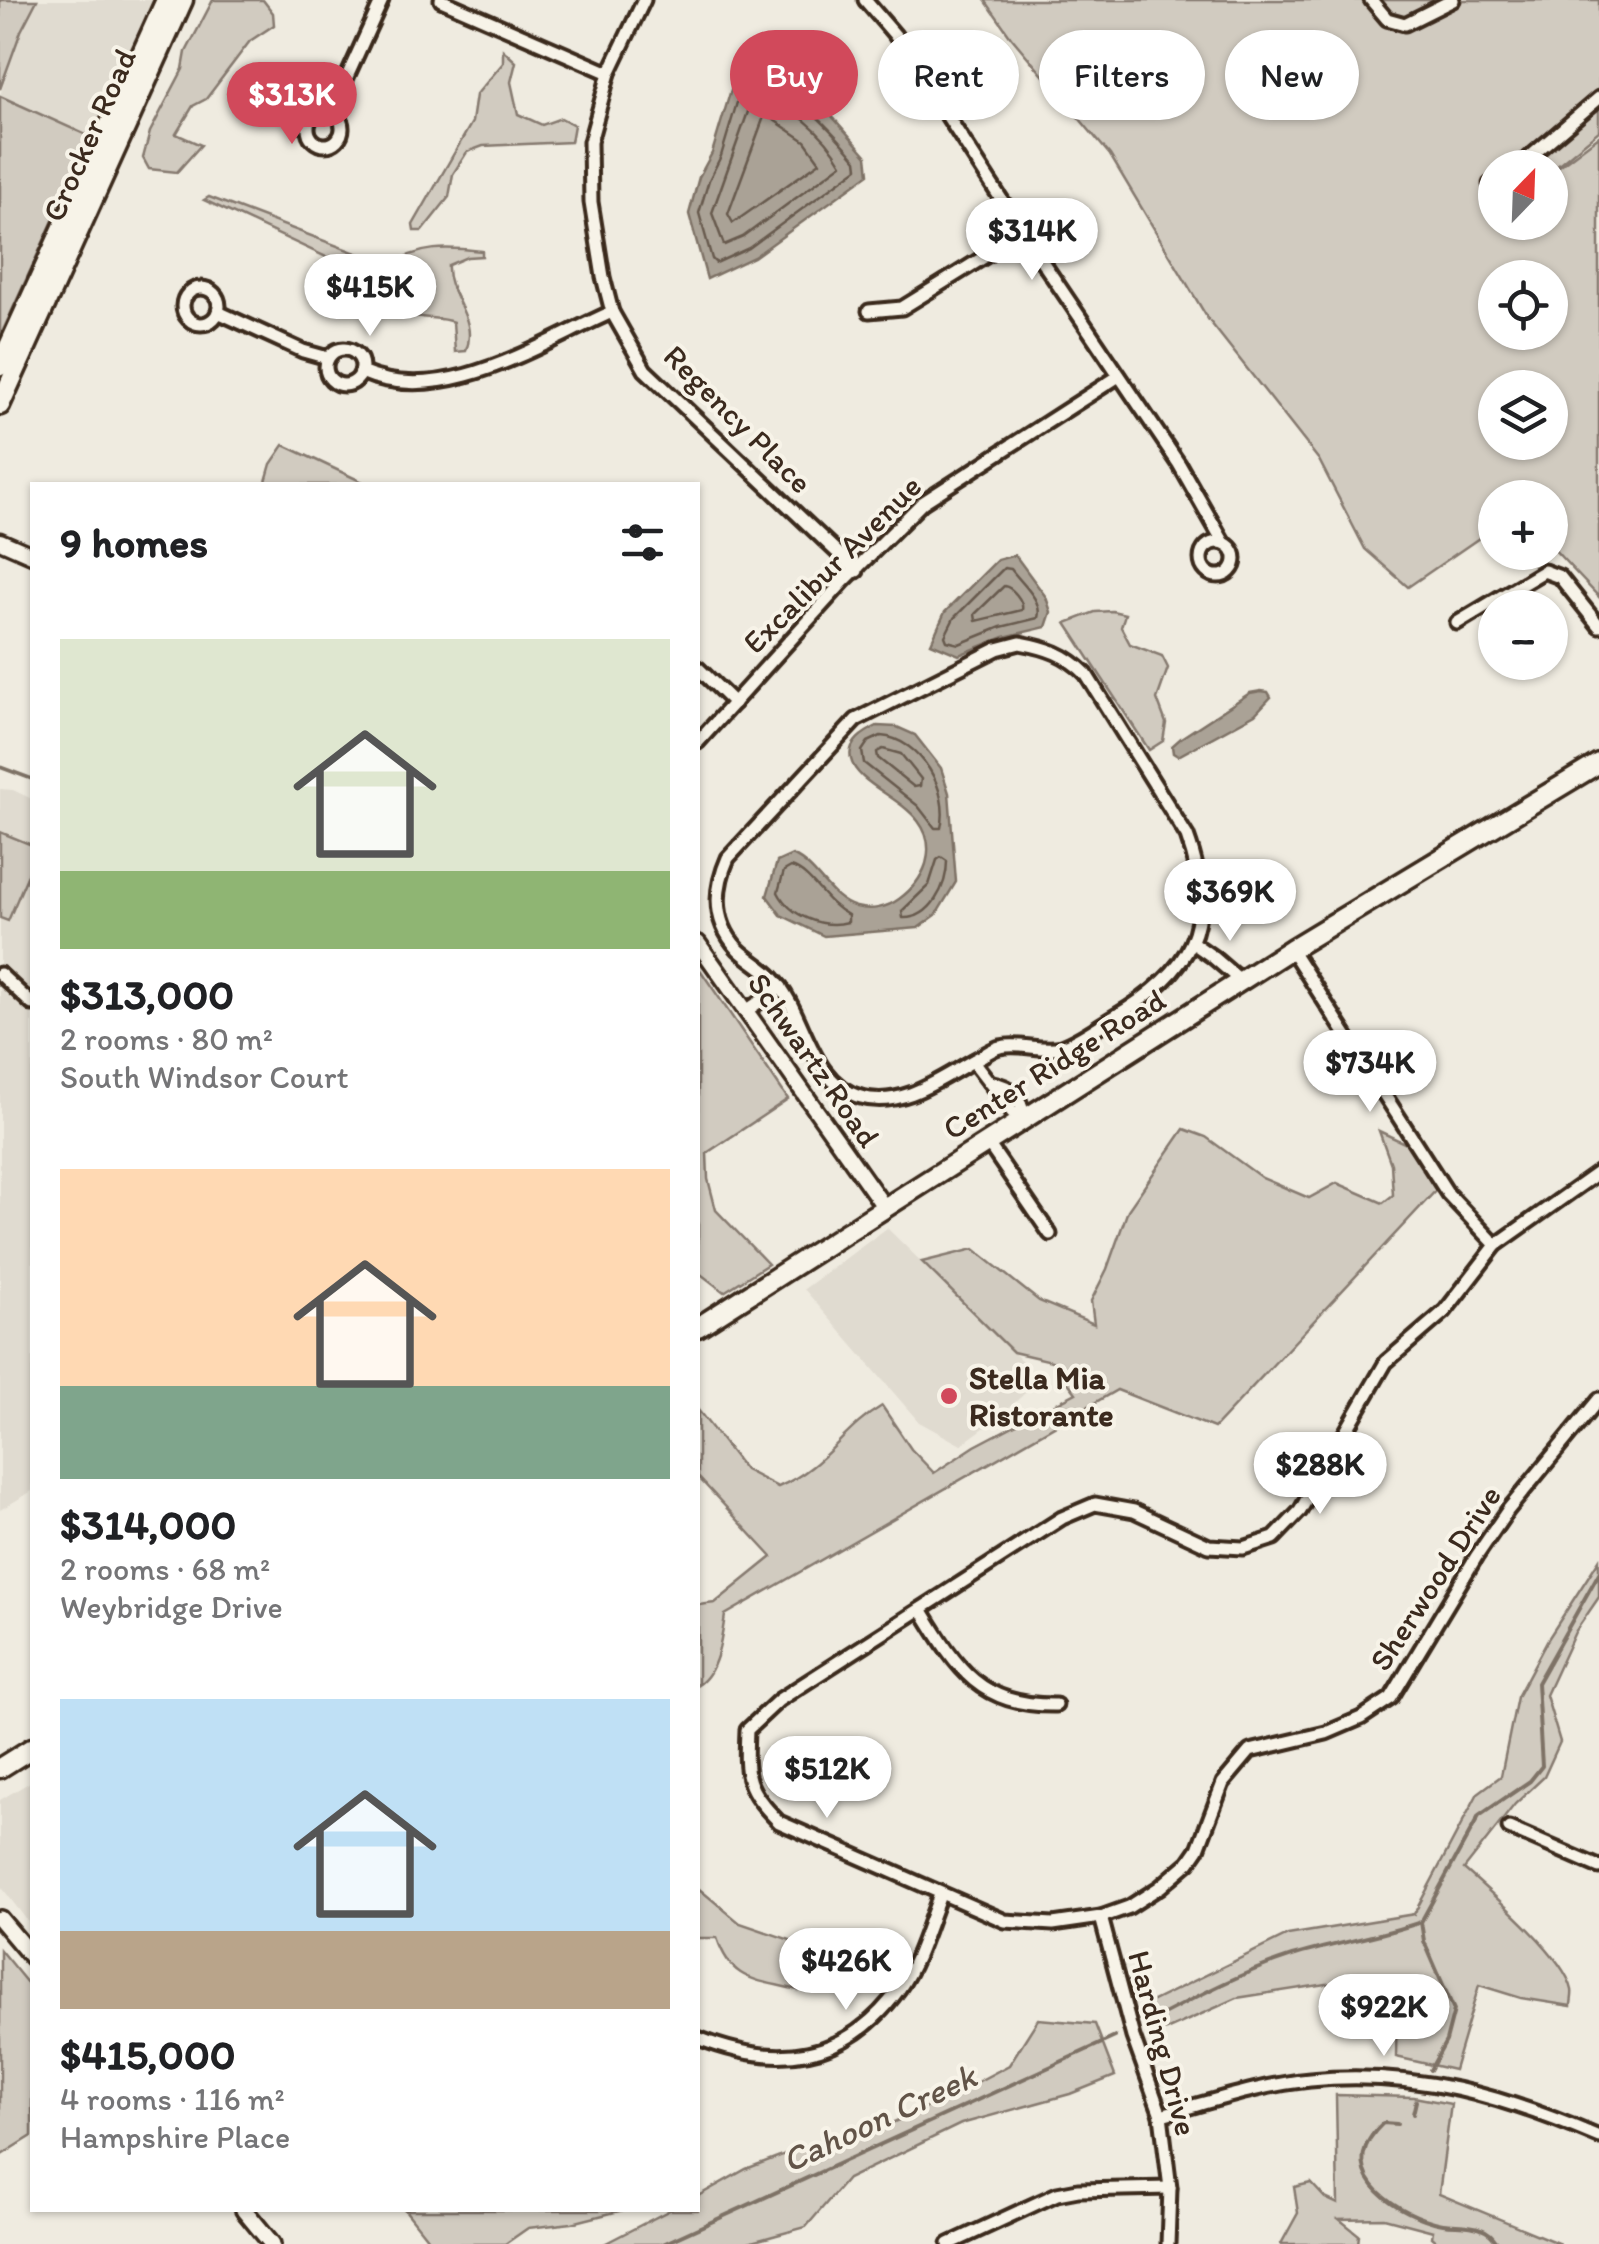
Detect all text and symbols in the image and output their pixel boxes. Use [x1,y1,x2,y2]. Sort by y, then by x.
chip: Buy [730,30,858,120]
chip: Rent [878,30,1019,120]
chip: Filters [1039,30,1205,120]
chip: New [1225,30,1359,120]
street label: Crocker Road [34,43,144,227]
pin: $313K [222,62,362,147]
text: $313K [249,75,335,113]
north arrow [1478,150,1568,240]
map controls [1478,150,1568,680]
pin: $314K [962,198,1102,283]
text: $314K [988,211,1076,249]
pin: $415K [300,254,440,339]
button: locate [1478,260,1568,350]
text: $415K [326,267,414,305]
street label: Regency Place [656,337,820,501]
button: layers [1478,370,1568,460]
street label: Excalibur Avenue [735,467,929,661]
button: + [1478,480,1568,570]
icon: filters [615,515,670,570]
text: 9 homes [60,517,208,568]
button: − [1478,590,1568,680]
icon: home [275,704,455,884]
pin: $369K [1160,859,1300,944]
text: $369K [1186,872,1274,910]
street label: Schwartz Road [740,965,888,1155]
text: $313,000 [60,969,234,1020]
street label: Center Ridge Road [936,980,1172,1148]
text: 2 rooms · 80 m² [60,1020,273,1058]
pin: $734K [1300,1030,1440,1115]
text: $734K [1325,1043,1415,1081]
text: South Windsor Court [60,1058,349,1096]
icon: home [275,1234,455,1414]
place label: Stella Mia Ristorante [969,1359,1114,1434]
marker: Stella Mia Ristorante [938,1385,960,1407]
pin: $288K [1250,1432,1390,1517]
text: $288K [1276,1445,1364,1483]
street label: Sherwood Drive [1361,1478,1509,1678]
text: $314,000 [60,1499,236,1550]
text: 2 rooms · 68 m² [60,1550,270,1588]
text: Weybridge Drive [60,1588,283,1626]
pin: $512K [757,1736,897,1821]
text: $512K [784,1749,870,1787]
icon: home [275,1764,455,1944]
pin: $426K [776,1928,916,2013]
text: $426K [801,1941,891,1979]
street label: Harding Drive [1120,1946,1206,2140]
pin: $922K [1314,1974,1454,2059]
text: $922K [1340,1987,1428,2025]
text: $415,000 [60,2029,236,2080]
water label: Cahoon Creek [775,2054,985,2181]
text: 4 rooms · 116 m² [60,2080,285,2118]
text: Hampshire Place [60,2118,290,2156]

